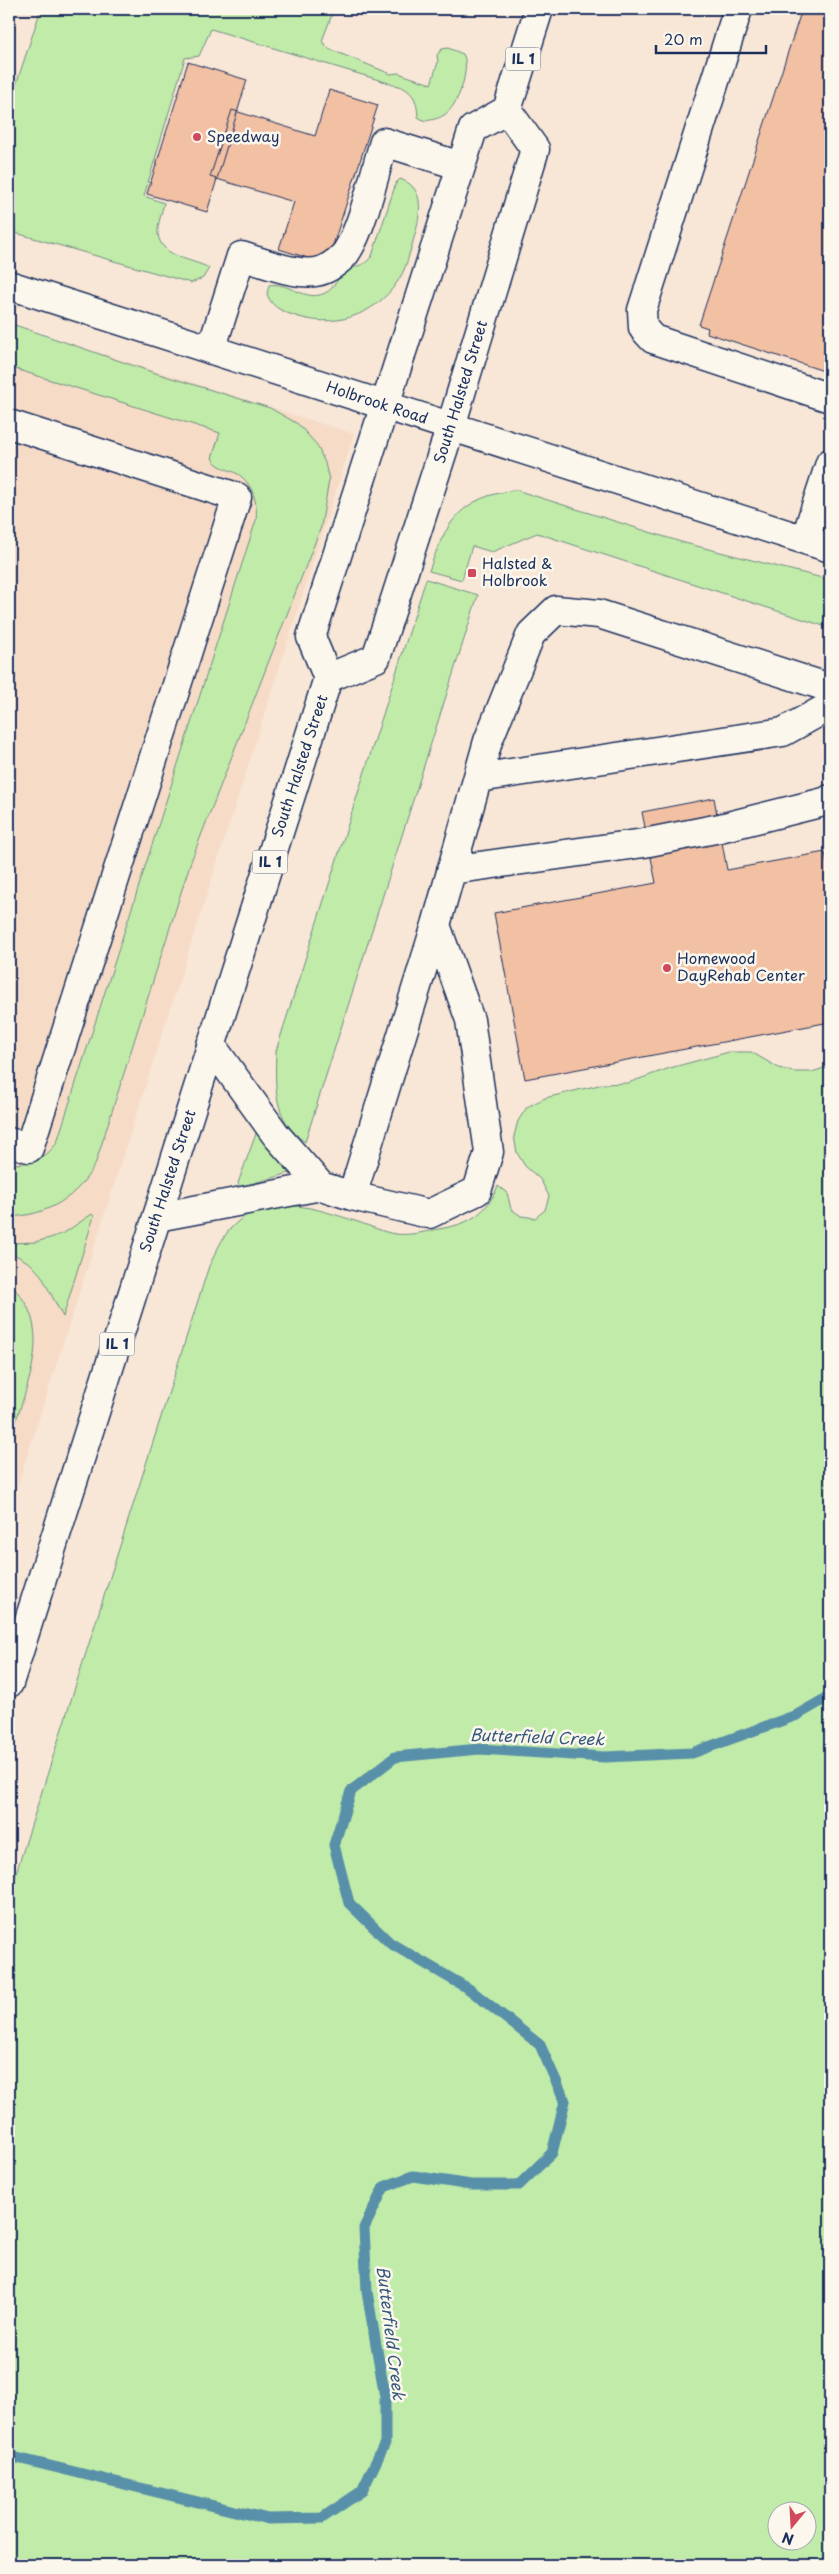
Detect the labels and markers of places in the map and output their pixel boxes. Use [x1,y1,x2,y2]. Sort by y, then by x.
place label: Speedway [207,124,279,147]
marker: Speedway [191,131,203,143]
place label: Halsted & Holbrook [482,551,552,591]
marker: Halsted & Holbrook [466,567,478,579]
place label: Homewood DayRehab Center [677,946,805,986]
marker: Homewood DayRehab Center [661,962,673,974]

